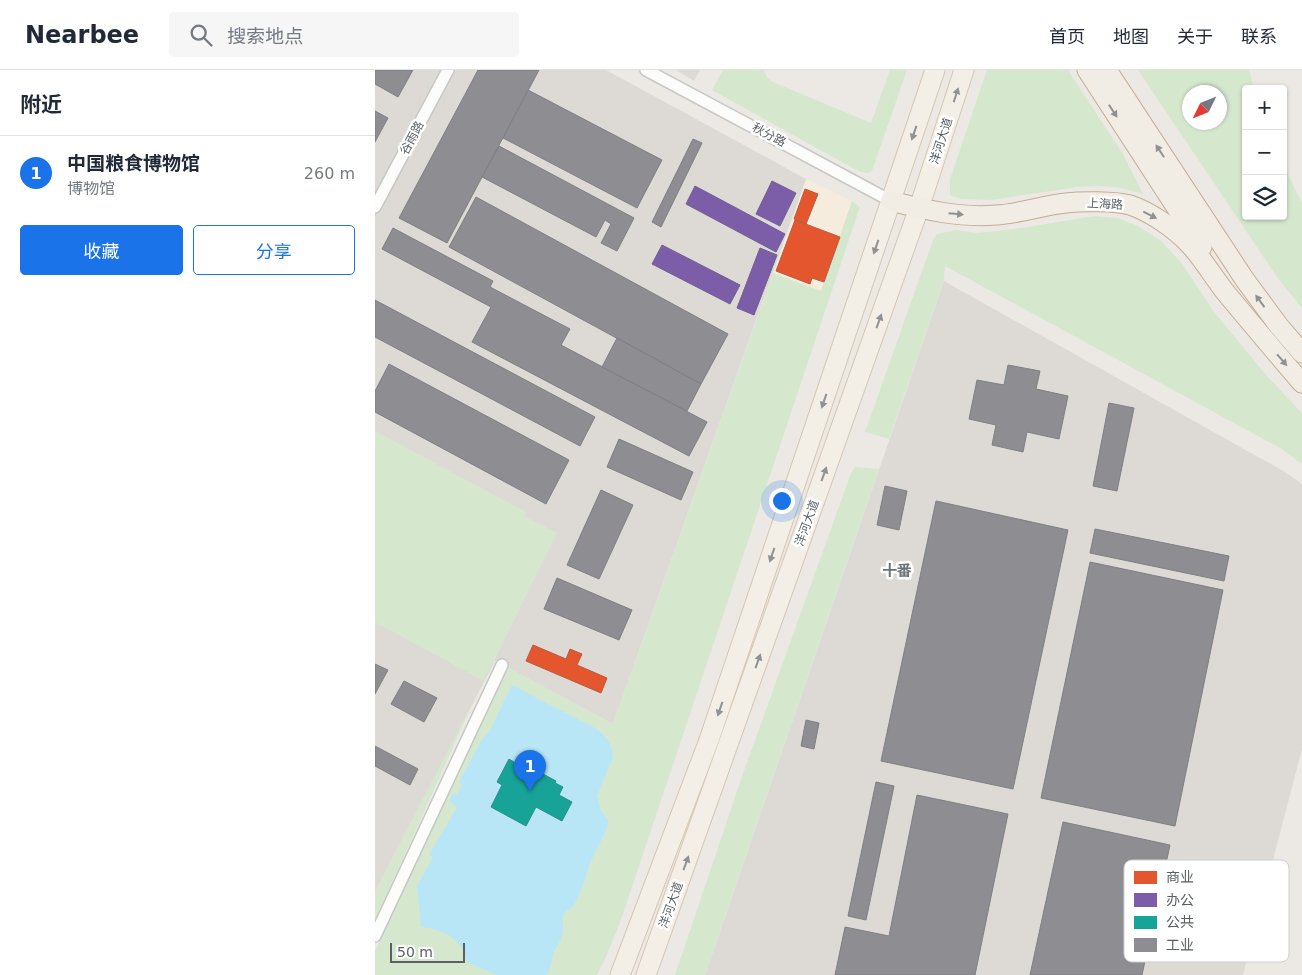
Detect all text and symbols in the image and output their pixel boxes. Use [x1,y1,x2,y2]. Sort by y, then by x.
search box [169,12,519,57]
text: Nearbee [25,21,139,49]
icon: search [187,21,215,49]
text: 搜索地点 [227,25,303,47]
text: 首页 [1049,26,1085,47]
text: 地图 [1113,26,1149,47]
text: 关于 [1177,26,1213,47]
text: 联系 [1241,26,1277,47]
north arrow [1182,85,1227,130]
map controls [1242,85,1287,220]
button: + [1242,85,1287,130]
one-way arrow [952,87,960,102]
text: 附近 [20,93,62,117]
one-way arrow [1109,104,1118,118]
street label: 洋河大道 [927,116,955,166]
street label: 谷雨路 [397,119,427,157]
street label: 秋分路 [750,120,788,150]
one-way arrow [910,125,917,140]
button: − [1242,130,1287,175]
one-way arrow [1156,145,1165,158]
text: 中国粮食博物馆 [67,152,200,174]
text: 1 [30,164,42,183]
text: 260 m [304,164,355,183]
button: layers [1242,175,1287,220]
text: 博物馆 [67,179,115,198]
street label: 上海路 [1087,196,1123,212]
one-way arrow [948,210,964,218]
one-way arrow [1143,211,1157,219]
button: 收藏 [20,225,183,275]
button: 分享 [193,225,355,275]
one-way arrow [872,239,879,254]
one-way arrow [1255,294,1265,308]
one-way arrow [876,314,883,329]
one-way arrow [1276,353,1288,365]
one-way arrow [820,393,827,408]
one-way arrow [821,467,828,482]
your location [769,488,795,514]
street label: 洋河大道 [792,498,822,548]
one-way arrow [767,547,775,562]
district label: 十番 [882,562,912,580]
one-way arrow [755,653,762,668]
one-way arrow [715,701,723,716]
pin: 1 [514,750,546,791]
one-way arrow [682,855,690,870]
legend [1124,860,1289,962]
text: 商业 [1166,869,1194,885]
street label: 洋河大道 [656,880,686,930]
text: 办公 [1166,892,1194,908]
text: 公共 [1166,914,1194,930]
text: 工业 [1166,937,1194,953]
scale bar [390,940,465,963]
text: 50 m [397,944,433,960]

